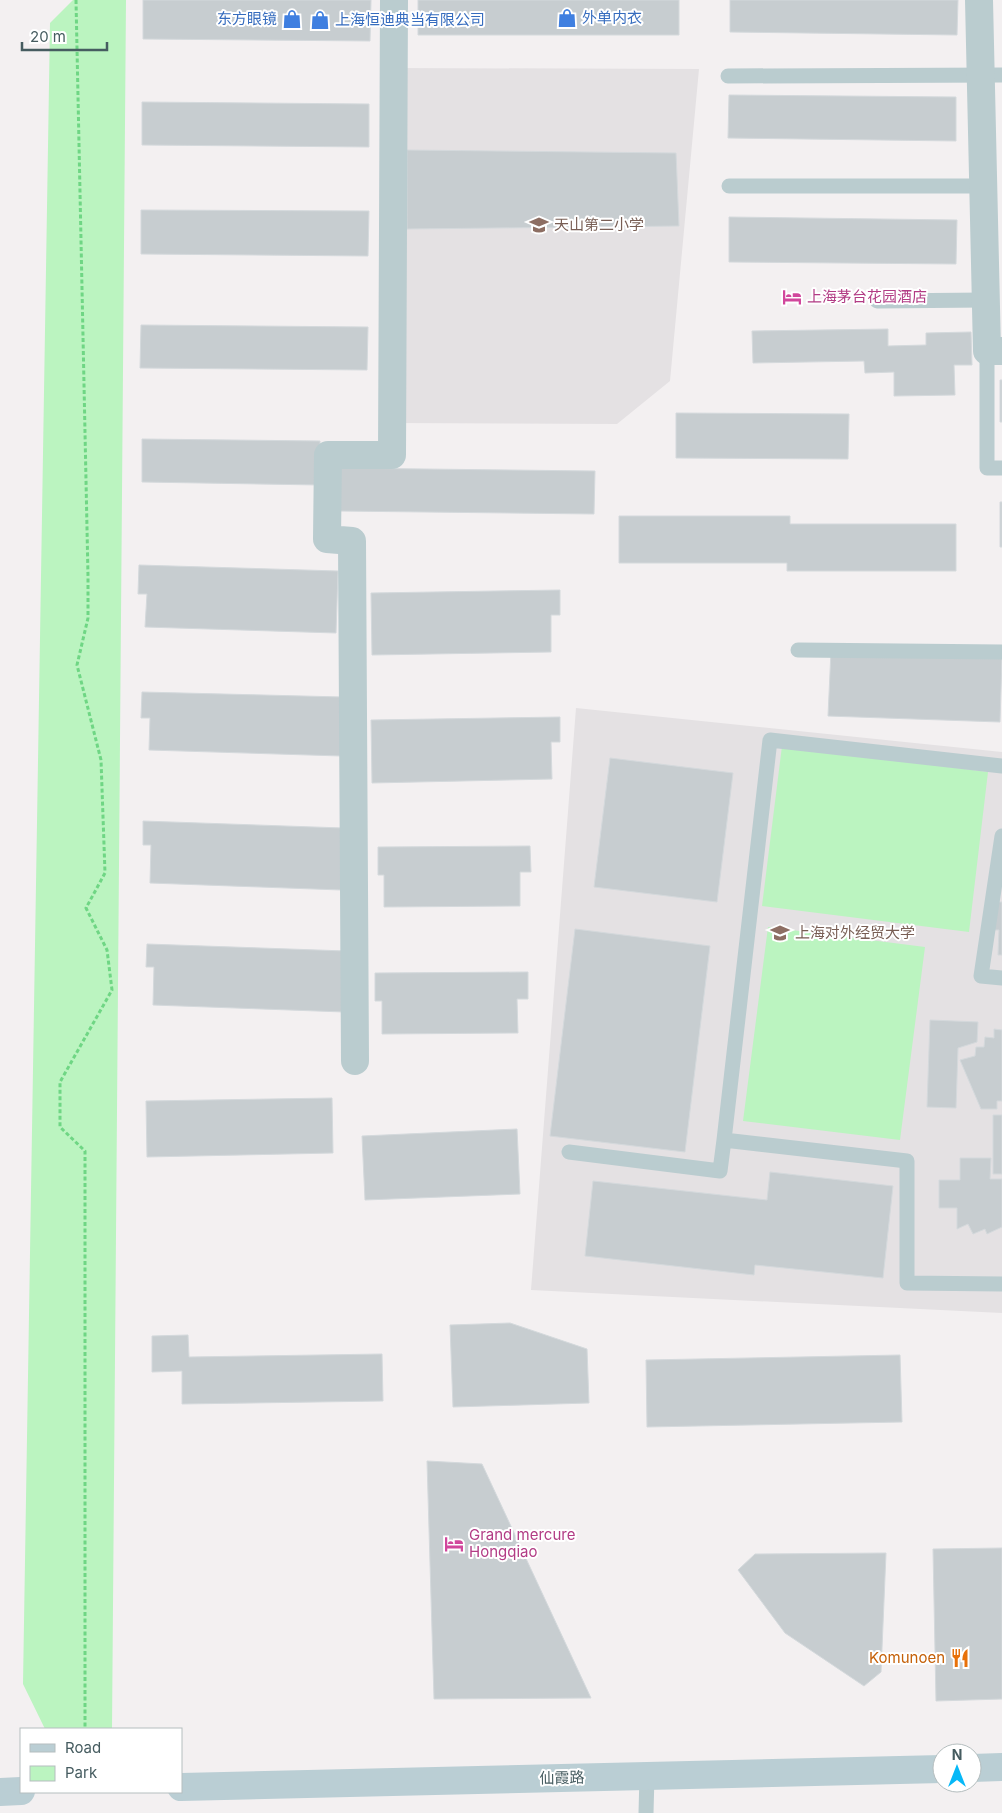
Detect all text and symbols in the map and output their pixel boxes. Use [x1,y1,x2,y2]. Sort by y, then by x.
shop icon: 外单内衣 [556,7,578,29]
shop icon: 东方眼镜 [281,8,303,30]
place label: 外单内衣 [582,8,642,27]
place label: 东方眼镜 [217,9,277,28]
shop icon: 上海恒迪典当有限公司 [309,9,331,31]
place label: 上海恒迪典当有限公司 [335,10,485,29]
scale bar [22,20,108,52]
text: 20 m [30,27,66,46]
school or university icon: 天山第二小学 [528,214,550,236]
place label: 天山第二小学 [554,215,644,234]
hotel icon: 上海茅台花园酒店 [781,286,803,308]
place label: 上海茅台花园酒店 [807,287,927,306]
school or university icon: 上海对外经贸大学 [769,922,791,944]
place label: 上海对外经贸大学 [795,923,915,942]
place label: Grand mercure Hongqiao [469,1525,575,1561]
hotel icon: Grand mercure Hongqiao [443,1533,465,1555]
restaurant icon: Komunoen [949,1647,971,1669]
place label: Komunoen [869,1648,945,1667]
legend [20,1728,182,1793]
text: Road [65,1738,101,1757]
north arrow [932,1743,982,1793]
text: N [952,1746,962,1763]
text: Park [65,1763,98,1782]
street label: 仙霞路 [539,1768,585,1787]

